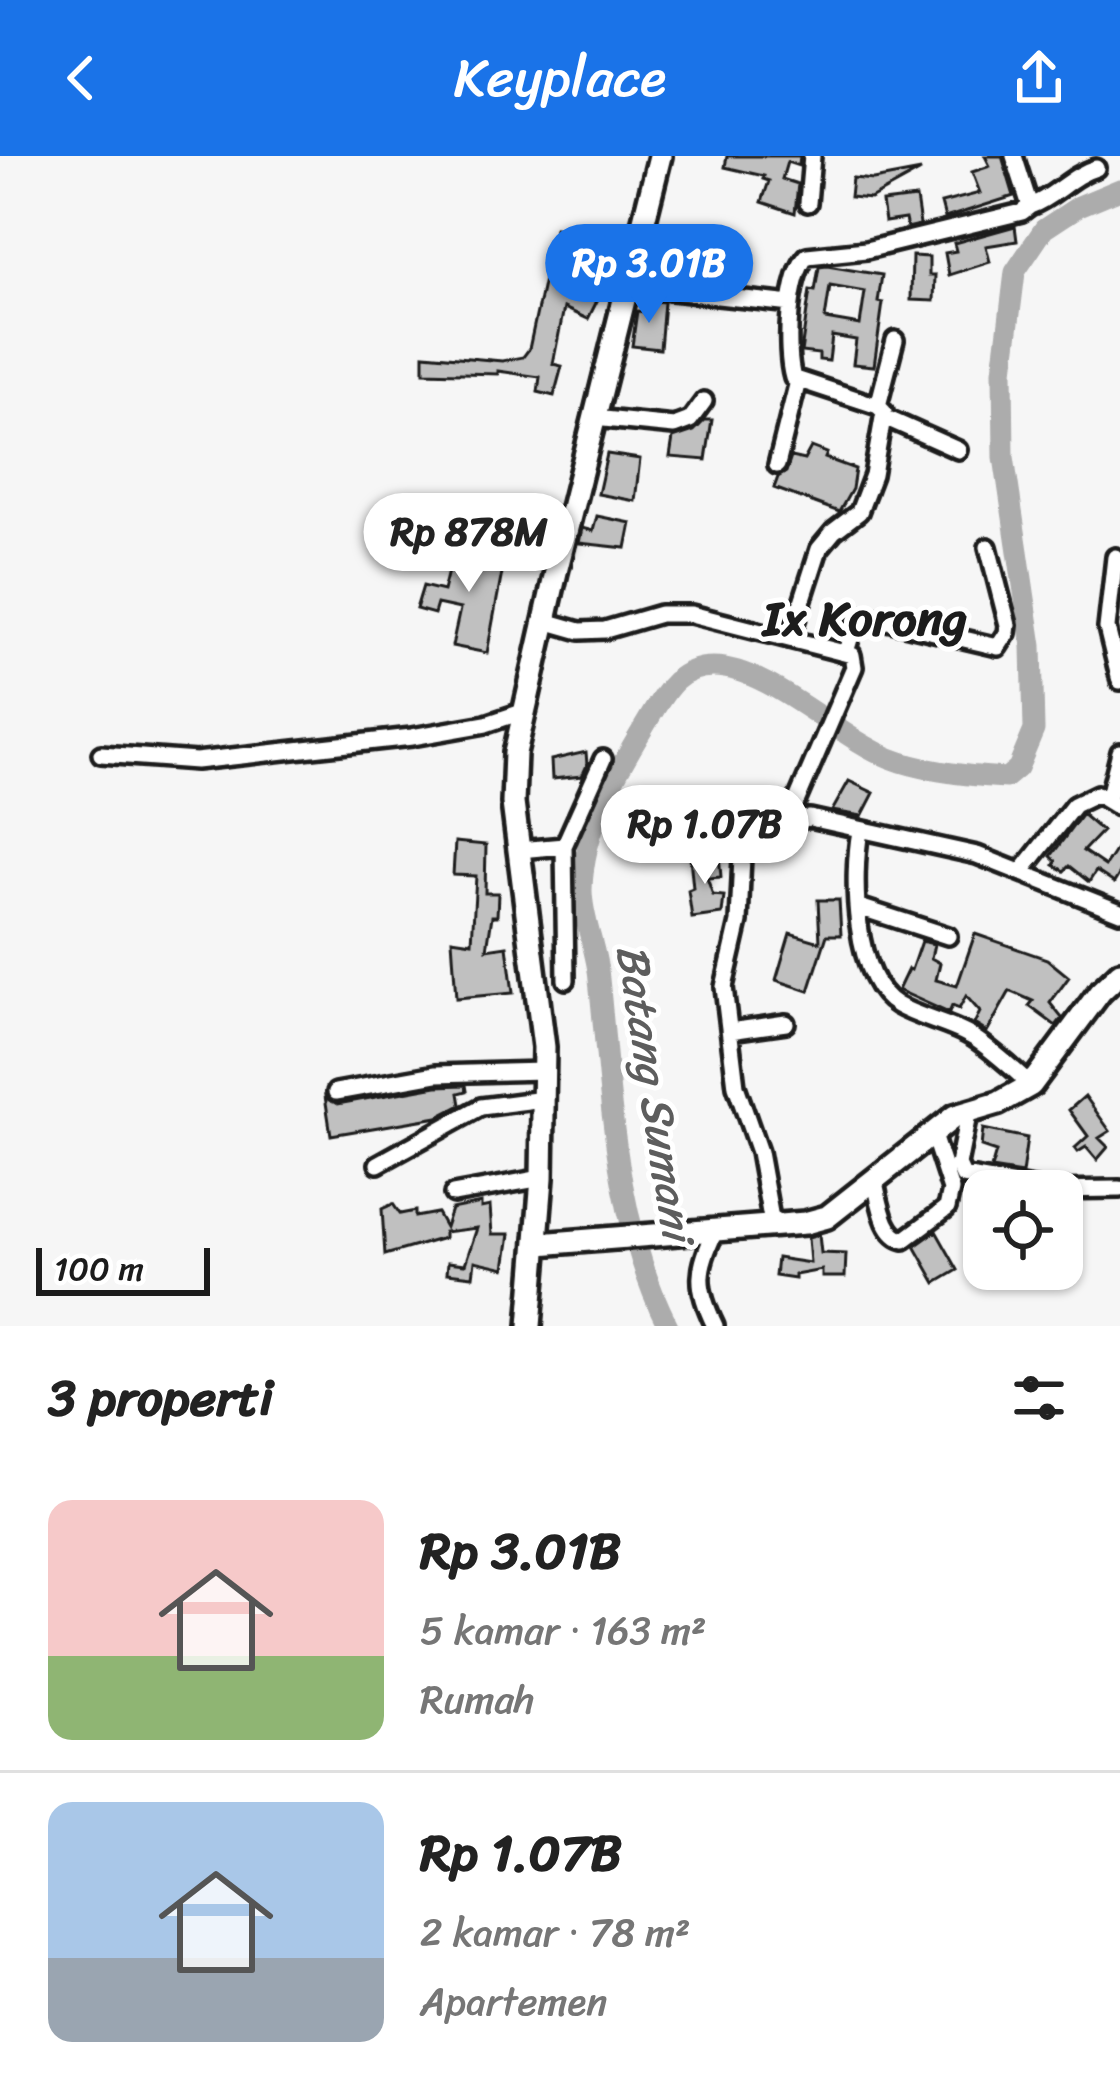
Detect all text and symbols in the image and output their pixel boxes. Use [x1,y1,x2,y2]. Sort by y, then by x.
text: Keyplace [454,30,666,126]
icon: back [48,45,114,111]
icon: share [1006,45,1072,111]
pin: Rp 3.01B [525,224,773,326]
text: Rp 3.01B [572,228,726,297]
pin: Rp 878M [358,493,580,595]
text: Rp 878M [390,497,548,566]
district label: Ix Korong [761,576,967,661]
pin: Rp 1.07B [581,785,829,887]
text: Rp 1.07B [628,789,782,858]
water label: Batang Sumani [592,939,719,1254]
map controls [963,1170,1083,1290]
button: locate [963,1170,1083,1290]
text: 100 m [54,1240,144,1298]
scale bar [36,1242,210,1295]
text: 3 properti [48,1353,273,1443]
icon: filters [1006,1365,1072,1431]
text: Rp 3.01B [420,1506,621,1596]
icon: home [144,1548,288,1692]
text: 5 kamar · 163 m² [420,1596,706,1665]
text: Rumah [420,1665,535,1734]
text: Rp 1.07B [420,1808,622,1898]
icon: home [144,1850,288,1994]
text: 2 kamar · 78 m² [420,1898,690,1967]
text: Apartemen [420,1967,607,2036]

